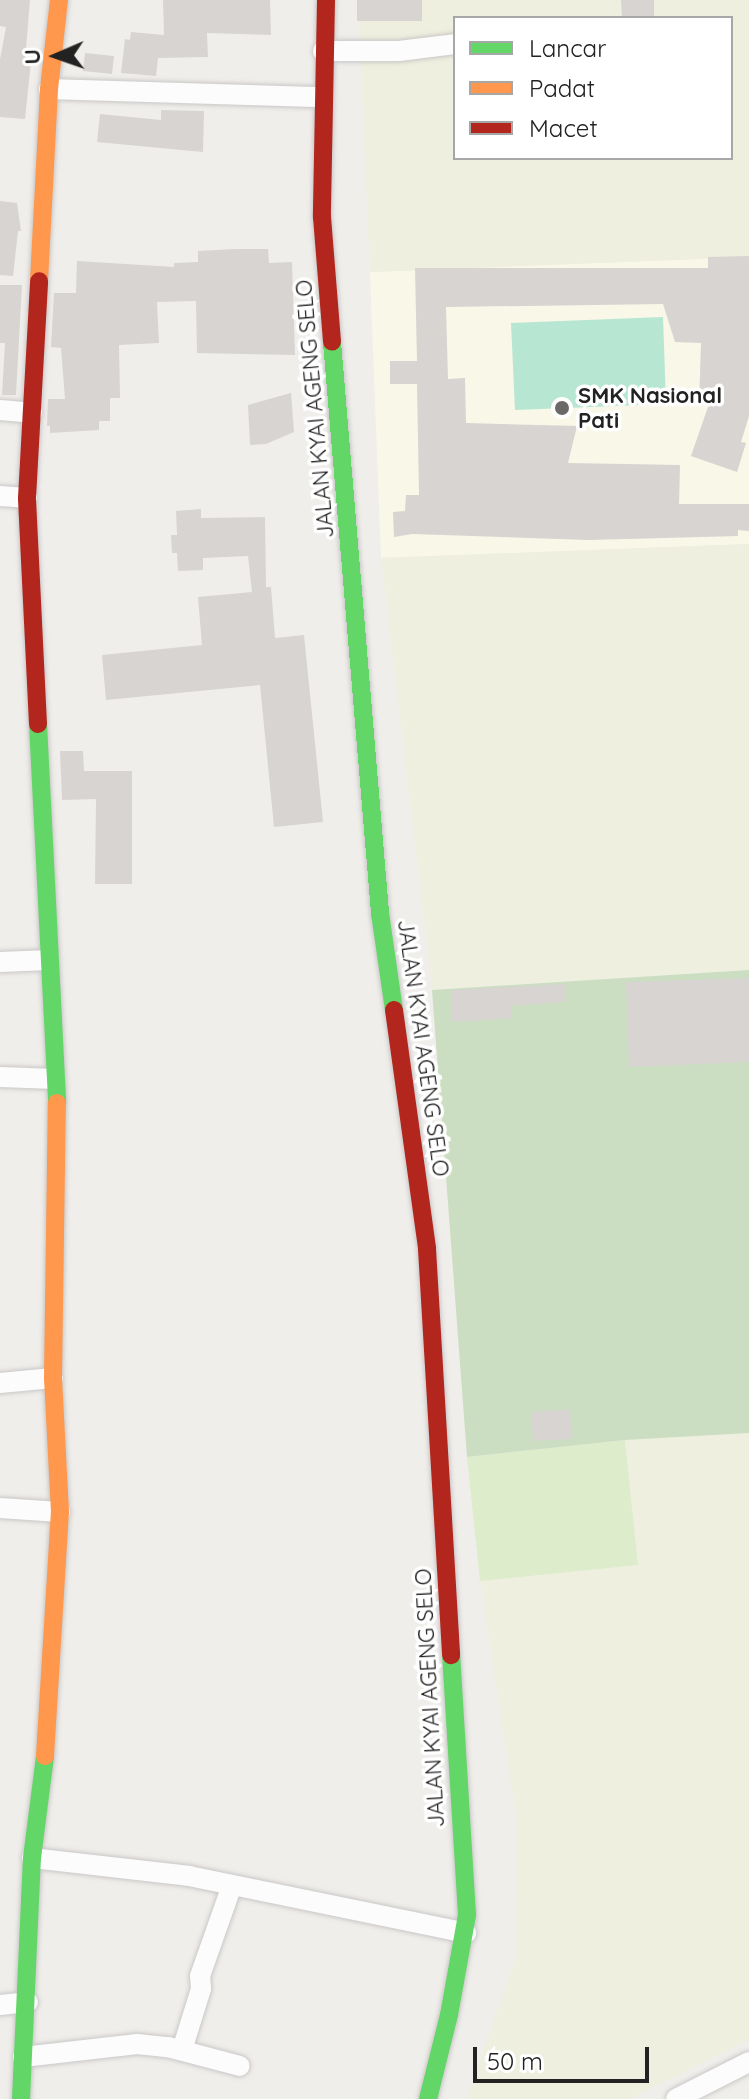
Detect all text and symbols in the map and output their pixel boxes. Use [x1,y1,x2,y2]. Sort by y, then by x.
north arrow [16,16,96,96]
legend [453,16,733,160]
text: Lancar [529,33,606,63]
text: U [18,49,46,65]
text: Padat [529,73,595,103]
text: Macet [529,113,598,143]
street label: JALAN KYAI AGENG SELO [291,279,339,539]
place label: SMK Nasional Pati [578,382,722,434]
marker: SMK Nasional Pati [553,399,571,417]
street label: JALAN KYAI AGENG SELO [392,918,454,1178]
street label: JALAN KYAI AGENG SELO [410,1568,450,1828]
scale bar [477,2031,653,2081]
text: 50 m [487,2046,543,2076]

